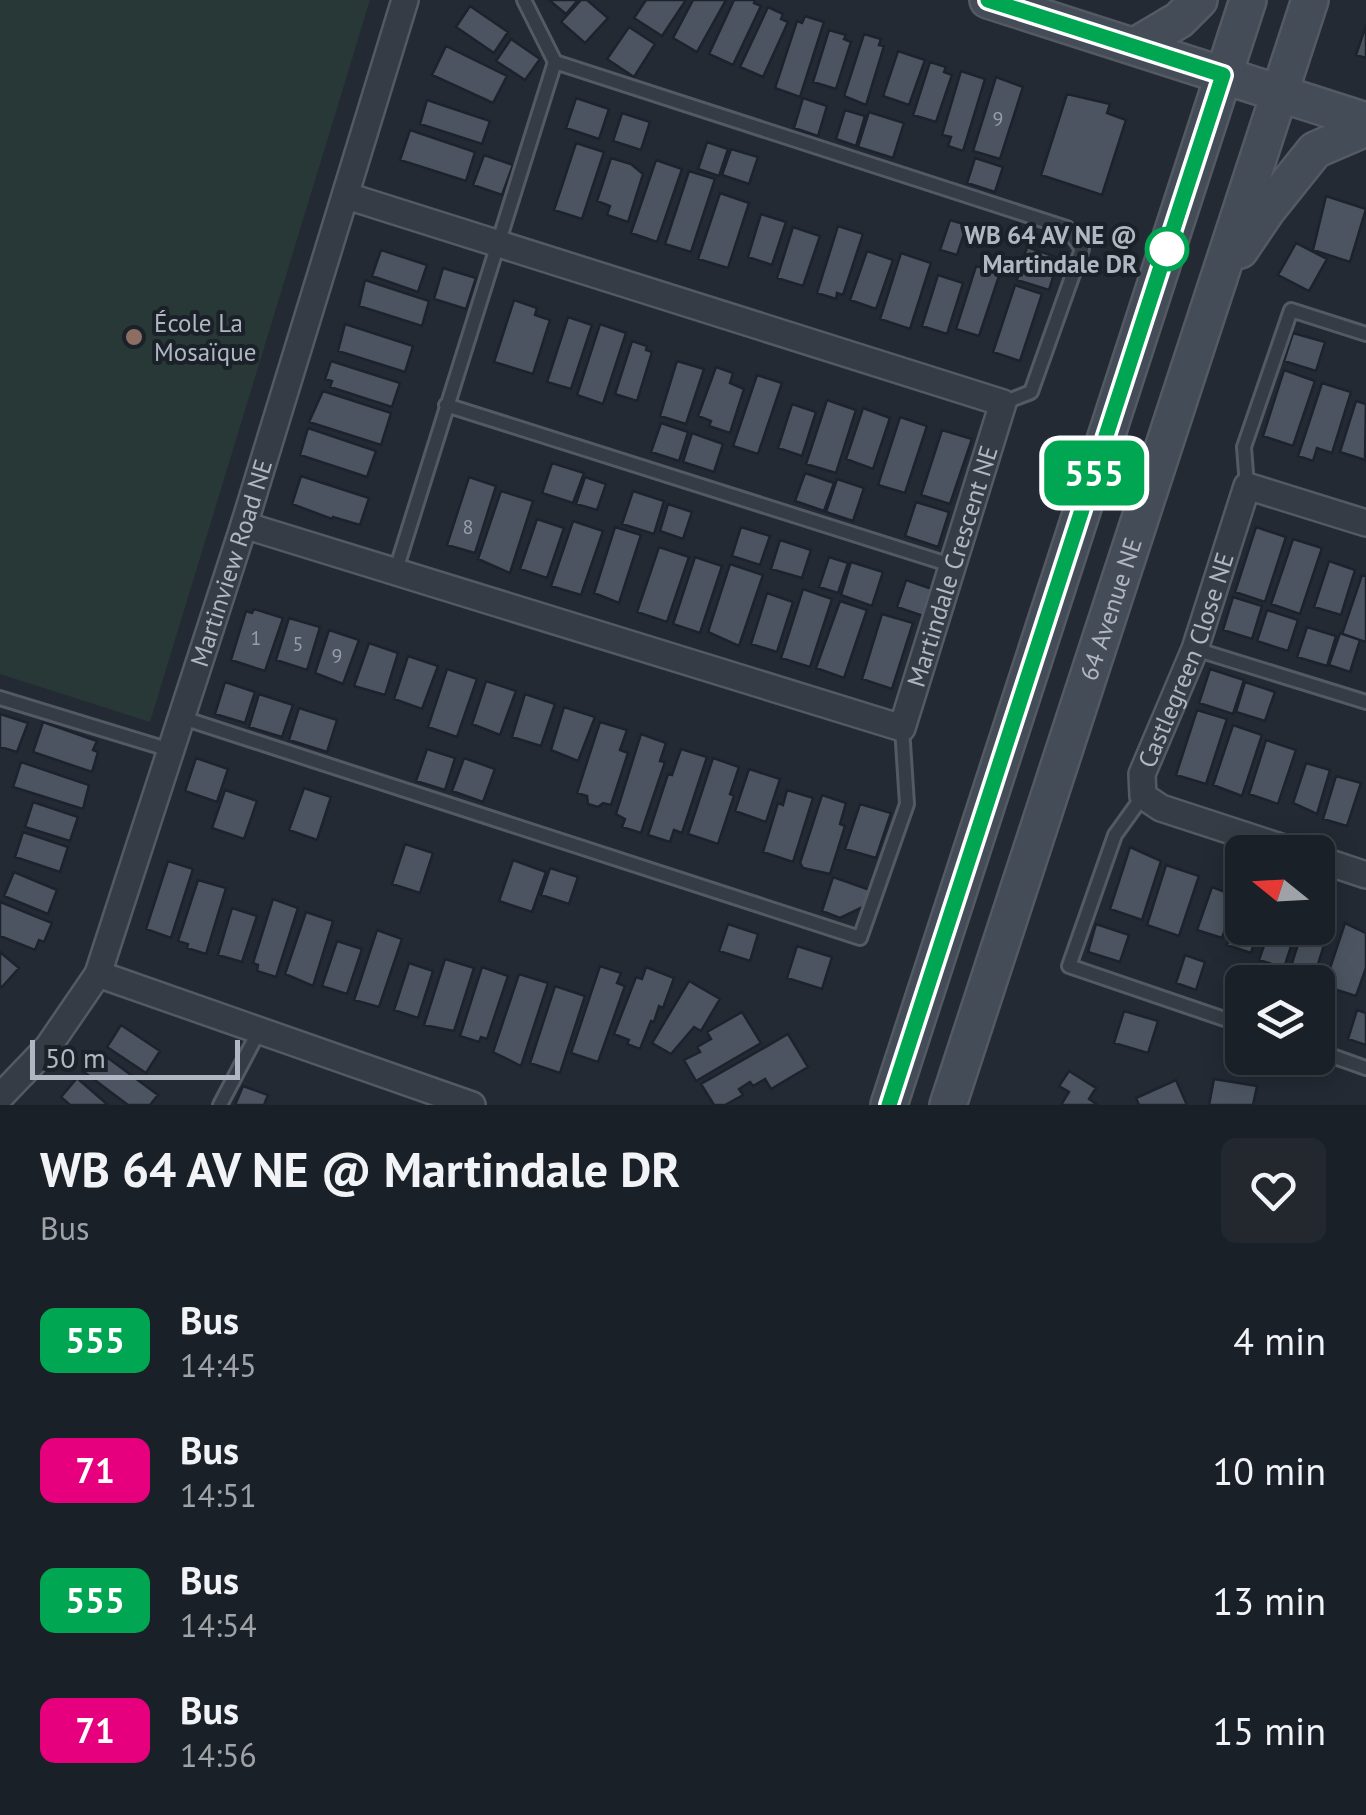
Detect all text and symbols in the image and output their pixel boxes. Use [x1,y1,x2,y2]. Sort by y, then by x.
house number: 9 [993,106,1003,132]
place label: WB 64 AV NE @ Martindale DR [964,219,1137,280]
marker: WB 64 AV NE @ Martindale DR [1146,228,1188,270]
place label: École La Mosaïque [154,307,256,368]
marker: École La Mosaïque [123,326,145,348]
line badge: 555 [1036,440,1152,506]
street label: Martindale Crescent NE [900,442,1005,691]
text: 555 [1064,450,1124,496]
street label: Martinview Road NE [183,455,279,671]
house number: 8 [463,514,473,540]
street label: 64 Avenue NE [1072,534,1149,684]
street label: Castlegreen Close NE [1131,548,1241,772]
house number: 1 [251,625,261,651]
house number: 5 [293,631,303,657]
house number: 9 [332,643,342,669]
north arrow [1225,835,1335,945]
map controls [1225,835,1335,1075]
button: layers [1225,965,1335,1075]
scale bar [30,1035,240,1080]
text: 50 m [45,1039,106,1076]
text: WB 64 AV NE @ Martindale DR [40,1138,680,1200]
button: heart [1221,1138,1326,1243]
text: Bus [40,1207,89,1249]
text: Bus [180,1295,239,1344]
text: 4 min [1233,1316,1326,1365]
text: 555 [65,1317,125,1363]
text: 14:45 [180,1344,257,1386]
text: Bus [180,1425,239,1474]
text: 10 min [1213,1446,1326,1495]
text: 71 [75,1447,115,1493]
text: 14:51 [180,1474,257,1516]
text: Bus [180,1555,239,1604]
text: 13 min [1213,1576,1326,1625]
text: 555 [65,1577,125,1623]
text: 14:54 [180,1604,257,1646]
text: Bus [180,1685,239,1734]
text: 15 min [1213,1706,1326,1755]
text: 71 [75,1707,115,1753]
text: 14:56 [180,1734,257,1776]

